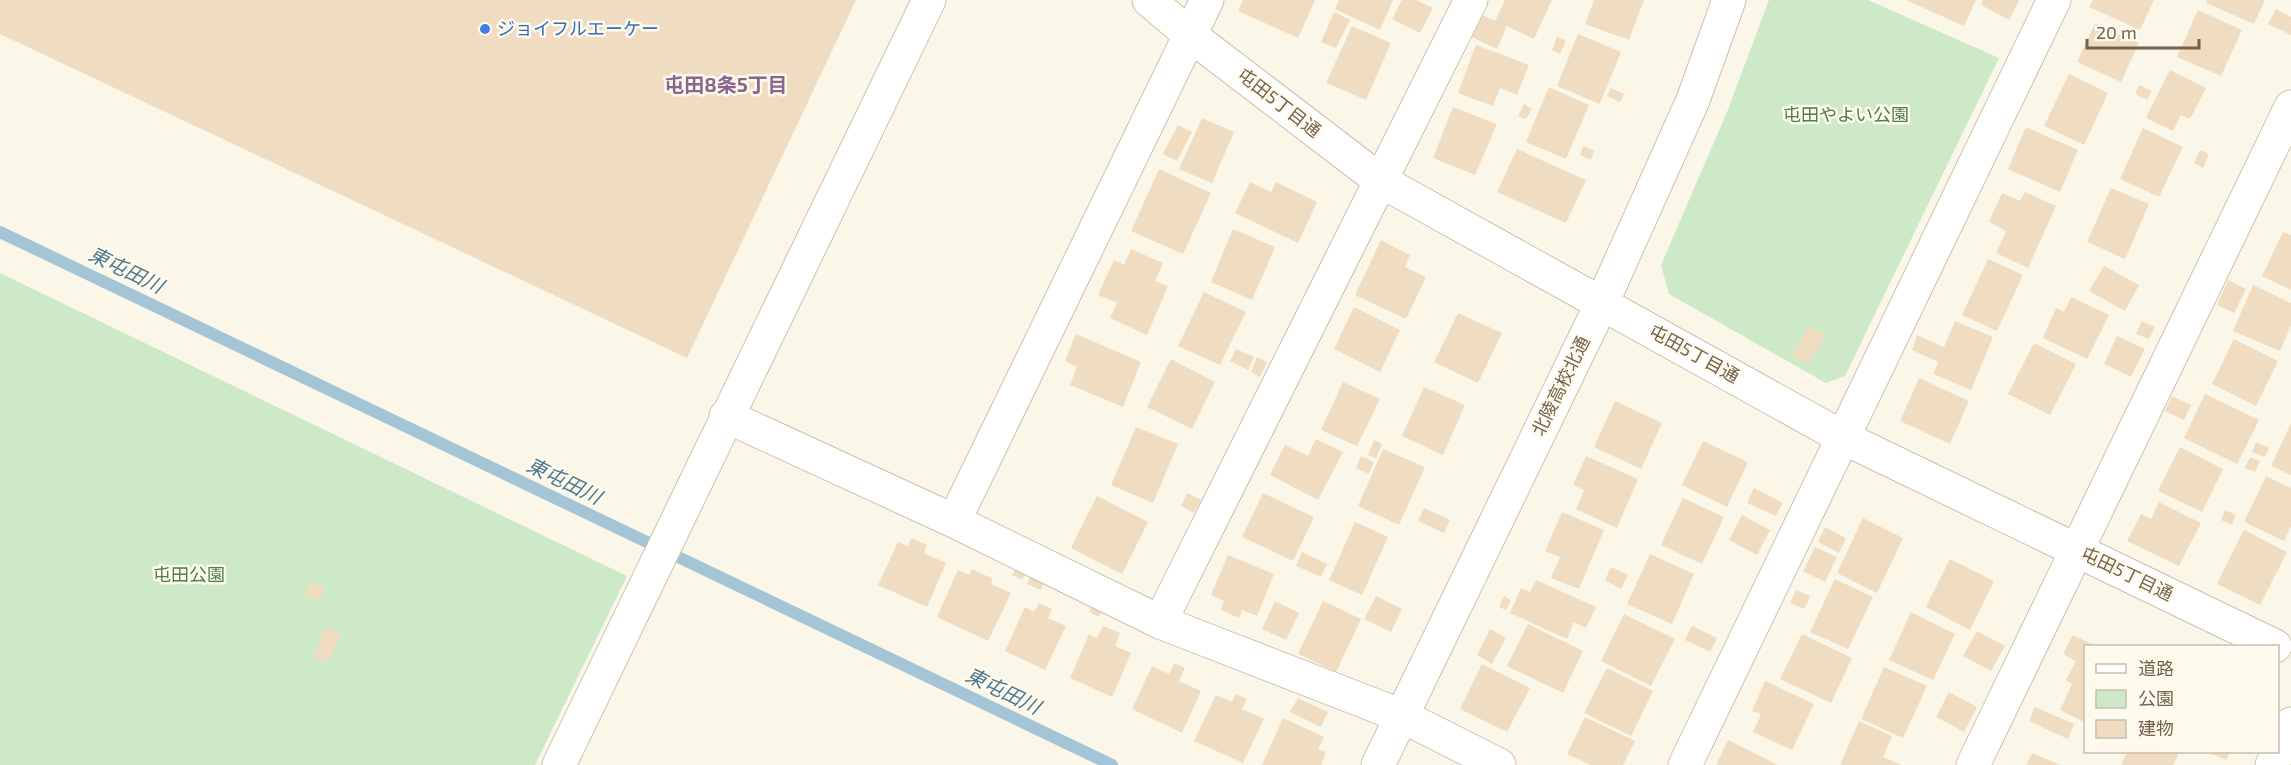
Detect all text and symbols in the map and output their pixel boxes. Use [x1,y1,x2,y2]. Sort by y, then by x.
scale bar [2087,12,2200,50]
place label: ジョイフルエーケー [497,17,659,39]
text: 20 m [2096,21,2137,43]
marker: ジョイフルエーケー [478,22,492,36]
street label: 屯田5丁目通 [1234,63,1326,142]
district label: 屯田8条5丁目 [664,72,788,96]
park label: 屯田やよい公園 [1783,103,1909,125]
water label: 東屯田川 [85,241,169,298]
street label: 屯田5丁目通 [1646,319,1743,387]
street label: 北陵高校北通 [1527,332,1594,439]
water label: 東屯田川 [523,452,607,509]
street label: 屯田5丁目通 [2078,541,2177,605]
park label: 屯田公園 [153,563,225,585]
legend [2084,645,2279,753]
text: 道路 [2138,657,2174,679]
water label: 東屯田川 [962,662,1046,719]
text: 公園 [2138,687,2174,709]
text: 建物 [2138,717,2174,739]

